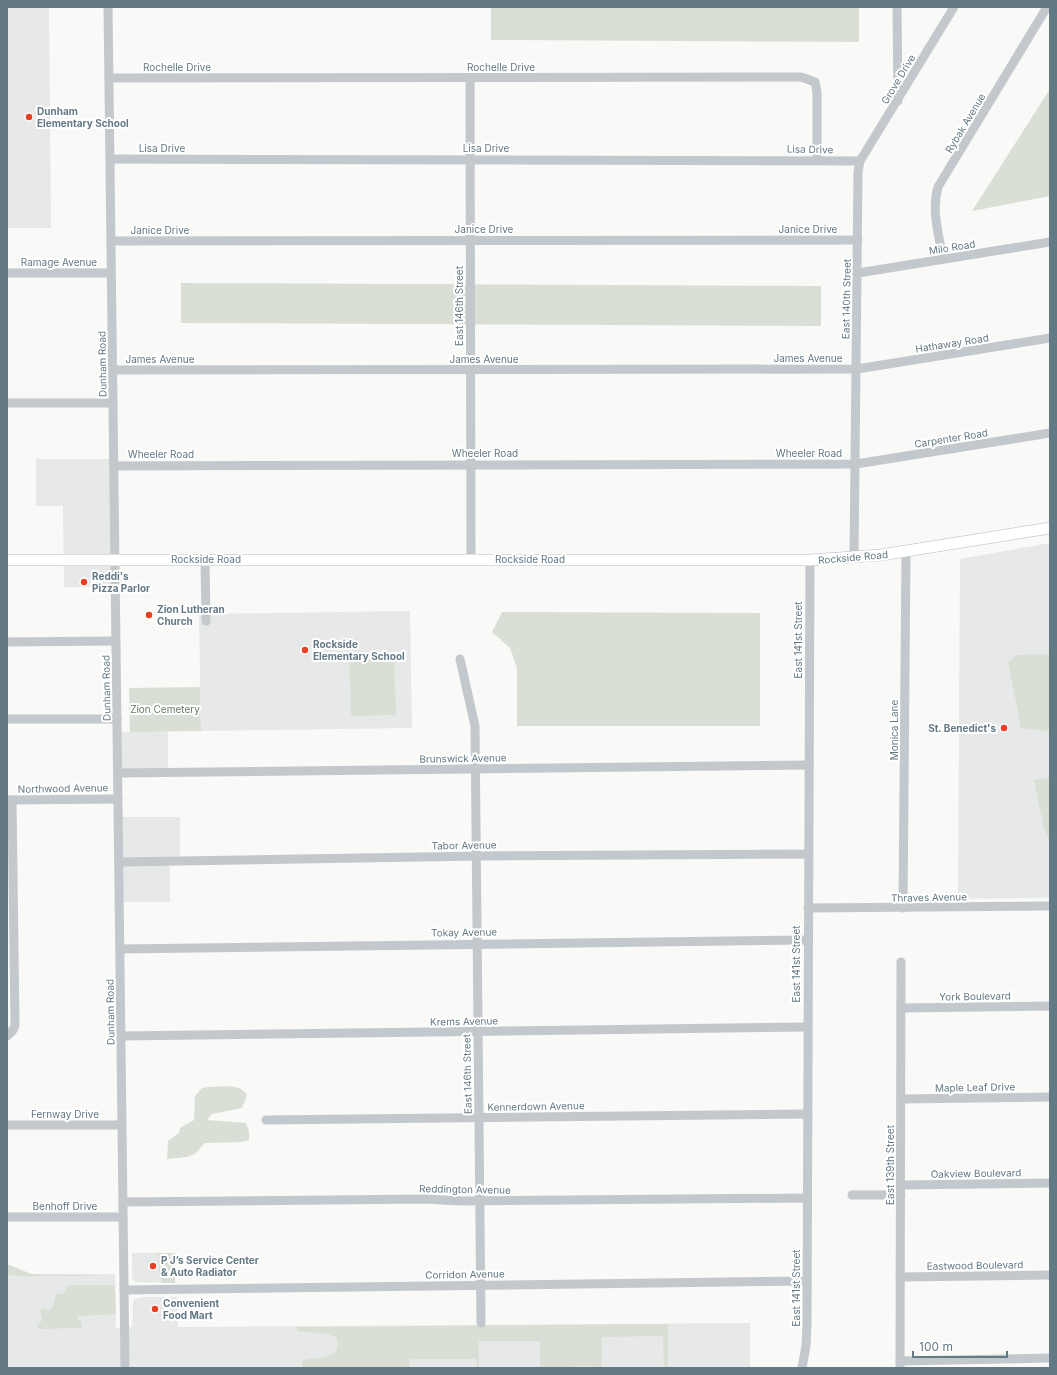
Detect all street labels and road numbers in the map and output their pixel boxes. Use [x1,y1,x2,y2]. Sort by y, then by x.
street label: Grove Drive [879,52,918,106]
street label: Rochelle Drive [143,61,211,73]
street label: Rochelle Drive [467,61,535,73]
street label: Rybak Avenue [943,91,988,155]
street label: Lisa Drive [139,142,185,154]
street label: Lisa Drive [463,142,509,154]
street label: Lisa Drive [787,143,834,155]
street label: Janice Drive [455,223,514,235]
street label: Janice Drive [779,223,838,235]
street label: Janice Drive [131,224,190,236]
street label: Milo Road [928,237,976,257]
street label: Ramage Avenue [21,256,97,268]
street label: East 140th Street [839,258,853,339]
street label: East 146th Street [453,265,465,346]
street label: Dunham Road [95,331,109,397]
street label: Hathaway Road [914,331,990,355]
street label: James Avenue [773,352,843,364]
street label: James Avenue [125,353,195,365]
street label: James Avenue [449,353,519,365]
street label: Carpenter Road [913,426,989,450]
street label: Wheeler Road [452,447,518,459]
street label: Wheeler Road [776,447,842,459]
street label: Wheeler Road [128,448,194,460]
street label: Rockside Road [818,548,888,566]
street label: Rockside Road [171,553,241,565]
street label: Rockside Road [495,553,565,565]
street label: East 141st Street [792,601,804,678]
street label: Dunham Road [99,655,113,721]
street label: Monica Lane [888,700,900,760]
street label: Brunswick Avenue [419,751,507,765]
street label: Northwood Avenue [18,781,109,795]
street label: Tabor Avenue [431,838,497,852]
street label: Thraves Avenue [891,890,967,904]
street label: Tokay Avenue [431,925,497,939]
street label: East 141st Street [790,925,802,1002]
street label: Dunham Road [103,979,117,1045]
street label: York Boulevard [939,989,1011,1003]
street label: Krems Avenue [430,1014,498,1028]
street label: East 146th Street [460,1033,474,1114]
street label: Maple Leaf Drive [935,1080,1015,1094]
street label: Kennerdown Avenue [487,1099,585,1113]
street label: Fernway Drive [31,1108,99,1120]
street label: East 139th Street [884,1124,896,1205]
street label: Oakview Boulevard [930,1166,1022,1180]
street label: Reddington Avenue [419,1182,511,1196]
street label: Benhoff Drive [33,1200,98,1212]
street label: East 141st Street [790,1249,802,1326]
street label: Eastwood Boulevard [927,1258,1023,1272]
street label: Corridon Avenue [425,1267,505,1281]

